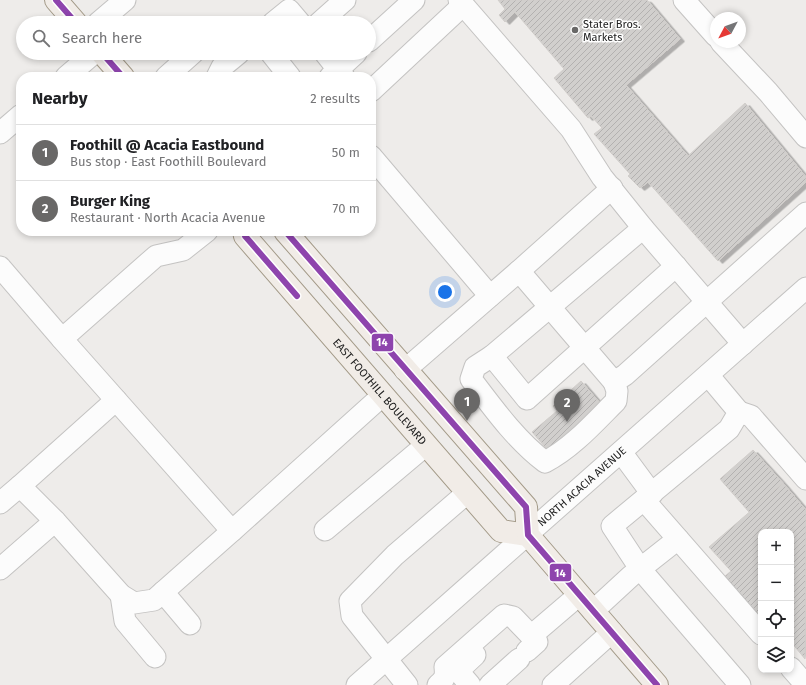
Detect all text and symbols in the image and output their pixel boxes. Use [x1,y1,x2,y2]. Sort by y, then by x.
north arrow [710,12,746,48]
search box [16,16,376,60]
place label: Stater Bros. Markets [583,18,641,44]
marker: Stater Bros. Markets [570,25,580,35]
icon: search [30,27,52,49]
text: Search here [62,29,142,47]
text: Nearby [32,88,87,109]
text: 2 results [310,91,360,106]
text: Foothill @ Acacia Eastbound [70,136,264,154]
text: 1 [42,145,48,160]
text: 50 m [332,145,360,160]
text: Bus stop · East Foothill Boulevard [70,154,266,169]
text: Burger King [70,192,150,210]
text: 2 [42,201,48,216]
text: 70 m [333,201,360,216]
text: Restaurant · North Acacia Avenue [70,210,265,225]
your location [435,282,455,302]
line badge: 14 [371,333,394,352]
street label: EAST FOOTHILL BOULEVARD [330,336,429,447]
text: 14 [376,336,388,349]
pin: 1 [454,388,480,421]
pin: 2 [554,389,580,422]
street label: NORTH ACACIA AVENUE [535,444,629,529]
map controls [758,529,794,673]
button: + [758,529,794,565]
line badge: 14 [549,563,572,582]
button: − [758,565,794,601]
text: 14 [554,567,566,580]
button: locate [758,601,794,637]
button: layers [758,637,794,673]

